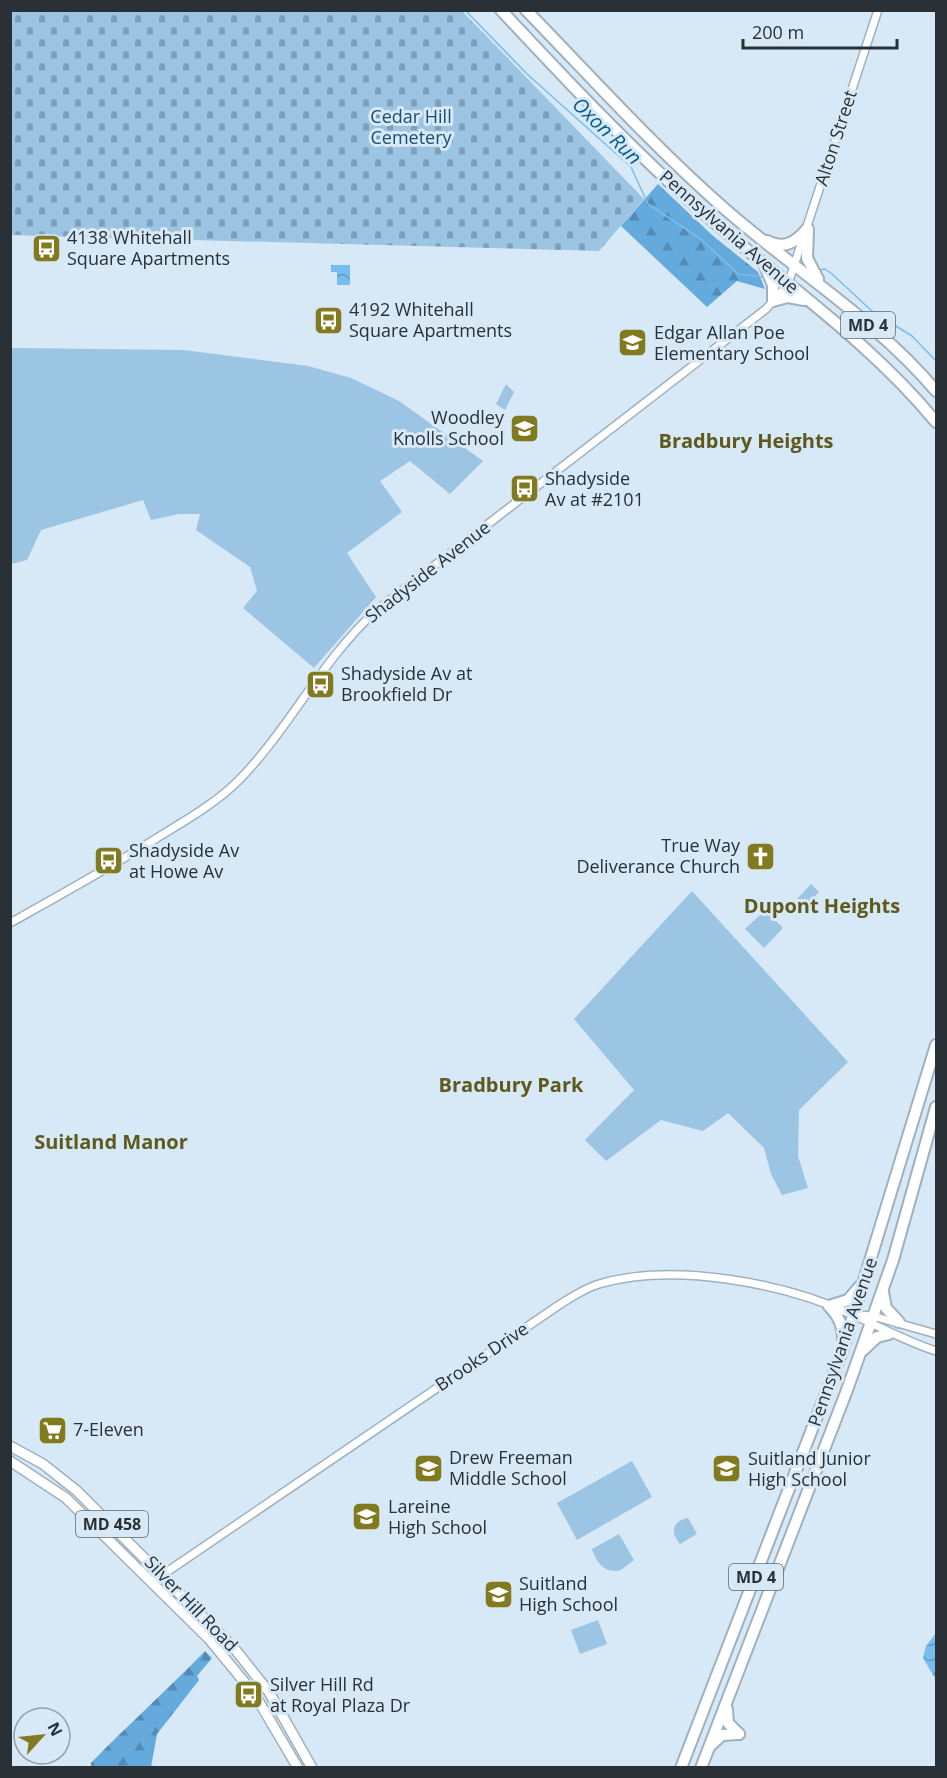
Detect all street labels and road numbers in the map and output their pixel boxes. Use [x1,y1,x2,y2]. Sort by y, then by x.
street label: Alton Street [808,87,862,189]
street label: Pennsylvania Avenue [655,164,804,298]
road number: MD 4 [841,312,895,338]
street label: Shadyside Avenue [360,515,495,628]
street label: Pennsylvania Avenue [802,1254,882,1429]
street label: Brooks Drive [430,1316,533,1396]
road number: MD 458 [76,1511,148,1537]
street label: Silver Hill Road [140,1550,244,1656]
road number: MD 4 [729,1564,783,1590]

